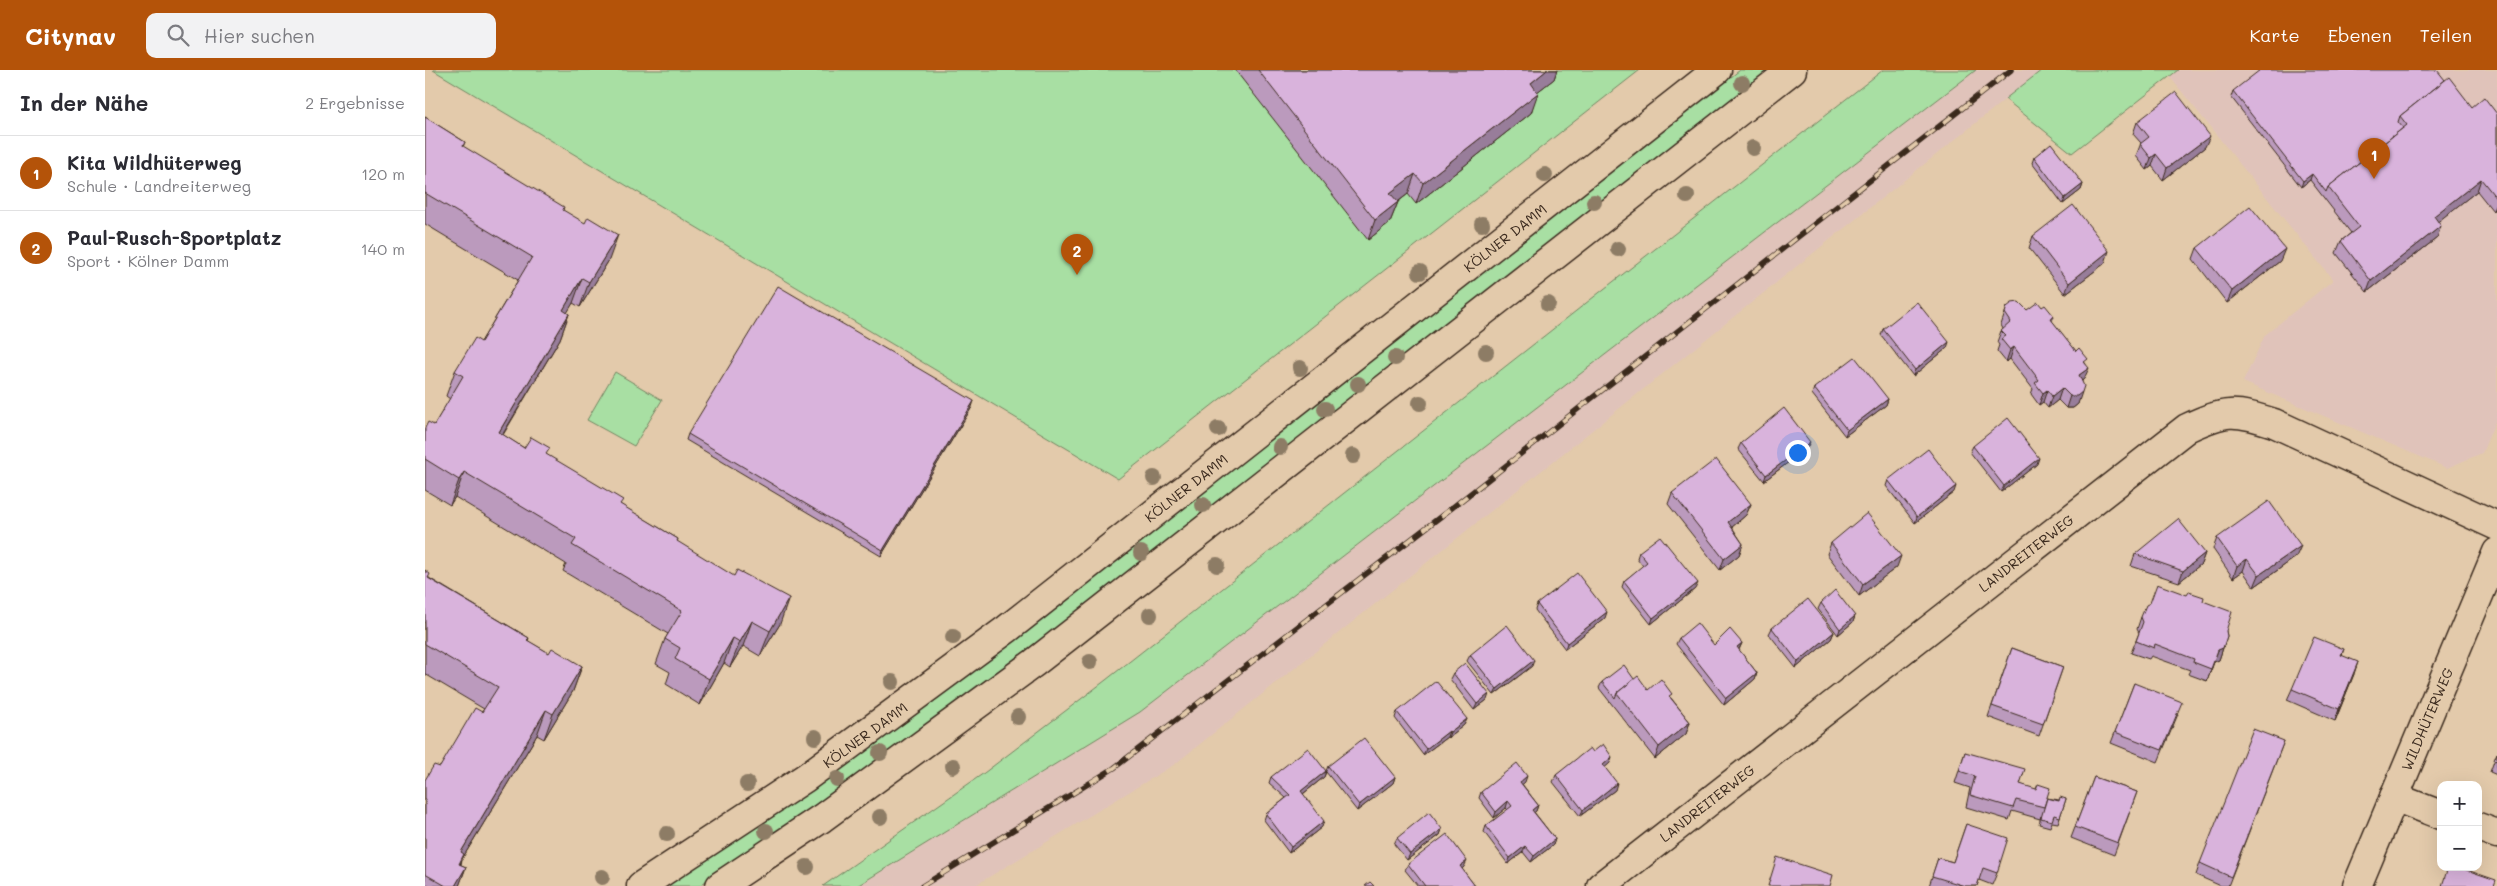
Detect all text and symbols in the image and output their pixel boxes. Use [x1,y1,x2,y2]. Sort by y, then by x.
search box [146,13,496,58]
text: Citynav [25,20,116,51]
icon: search [164,21,192,49]
text: Hier suchen [204,23,315,48]
text: Karte [2249,23,2300,47]
text: Ebenen [2328,23,2392,47]
text: Teilen [2420,23,2472,47]
text: In der Nähe [20,89,148,116]
text: 2 Ergebnisse [305,92,405,113]
pin: 1 [2358,138,2390,179]
text: Kita Wildhüterweg [67,150,242,175]
text: 1 [32,163,40,184]
text: 120 m [361,163,405,184]
text: Schule · Landreiterweg [67,175,251,196]
street label: KÖLNER DAMM [1460,200,1550,276]
text: Paul-Rusch-Sportplatz [67,225,281,250]
pin: 2 [1061,234,1093,275]
text: 2 [32,238,40,259]
text: 140 m [361,238,405,259]
text: Sport · Kölner Damm [67,250,229,271]
your location [1785,440,1811,466]
street label: KÖLNER DAMM [1141,450,1231,526]
street label: LANDREITERWEG [1975,510,2077,596]
street label: WILDHÜTERWEG [2397,665,2457,773]
street label: KÖLNER DAMM [819,698,911,772]
street label: LANDREITERWEG [1656,760,1758,846]
map controls [2437,781,2482,871]
button: + [2437,781,2482,826]
button: − [2437,826,2482,871]

